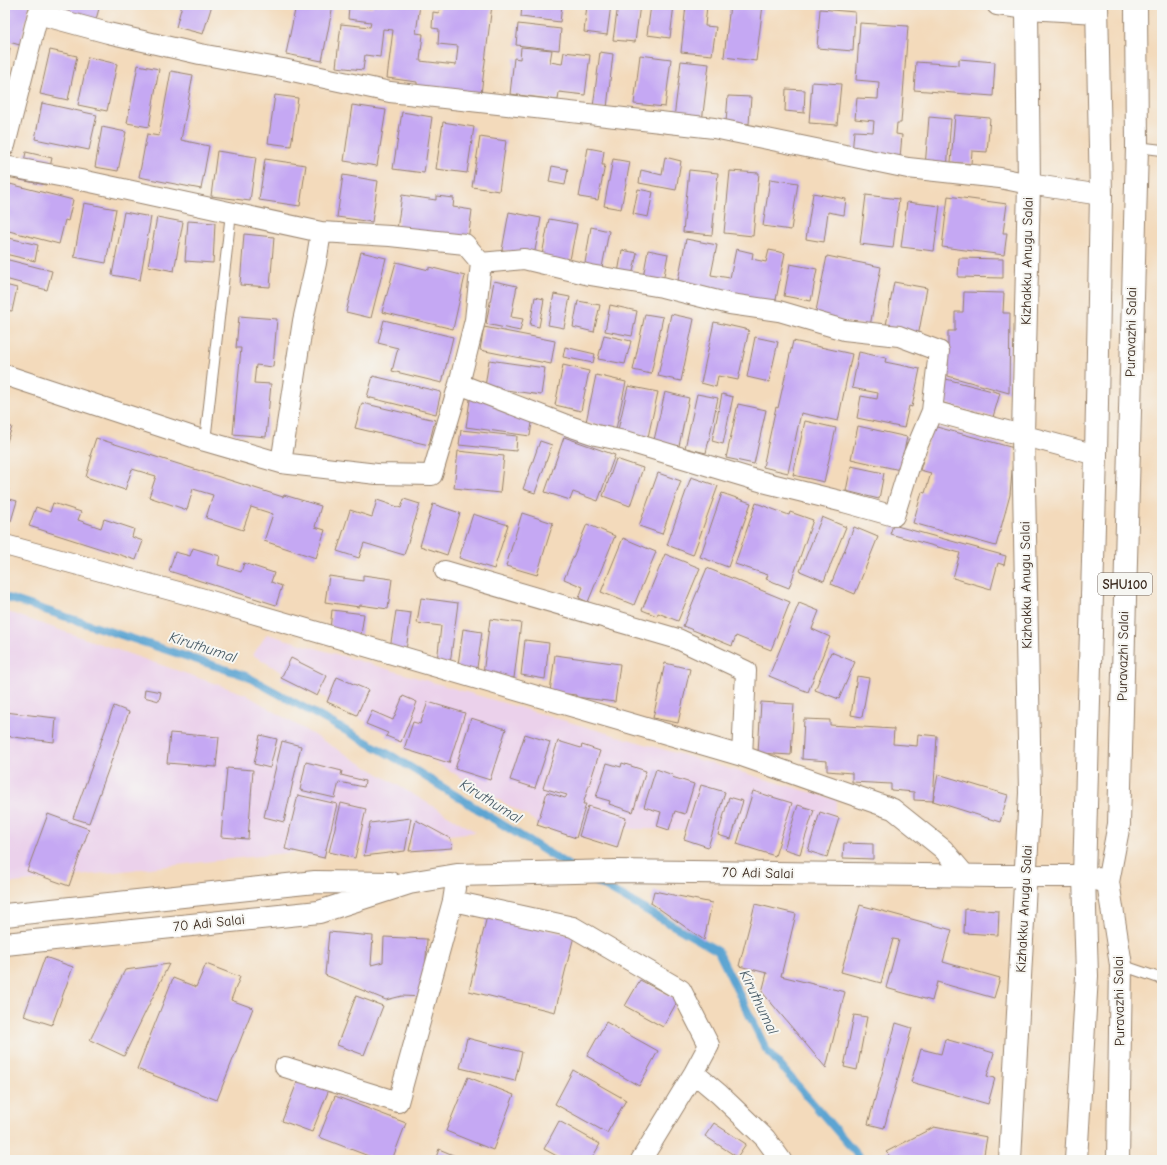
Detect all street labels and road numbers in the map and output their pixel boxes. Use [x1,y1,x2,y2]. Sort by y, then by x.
street label: Kizhakku Anugu Salai [1017,197,1037,325]
street label: Puravazhi Salai [1122,287,1140,377]
street label: Kizhakku Anugu Salai [1016,521,1036,649]
road number: SHU100 [1098,573,1152,595]
street label: Puravazhi Salai [1114,611,1132,701]
street label: Kizhakku Anugu Salai [1012,845,1036,973]
street label: 70 Adi Salai [722,864,794,882]
street label: 70 Adi Salai [172,911,246,935]
street label: Puravazhi Salai [1110,956,1128,1046]

